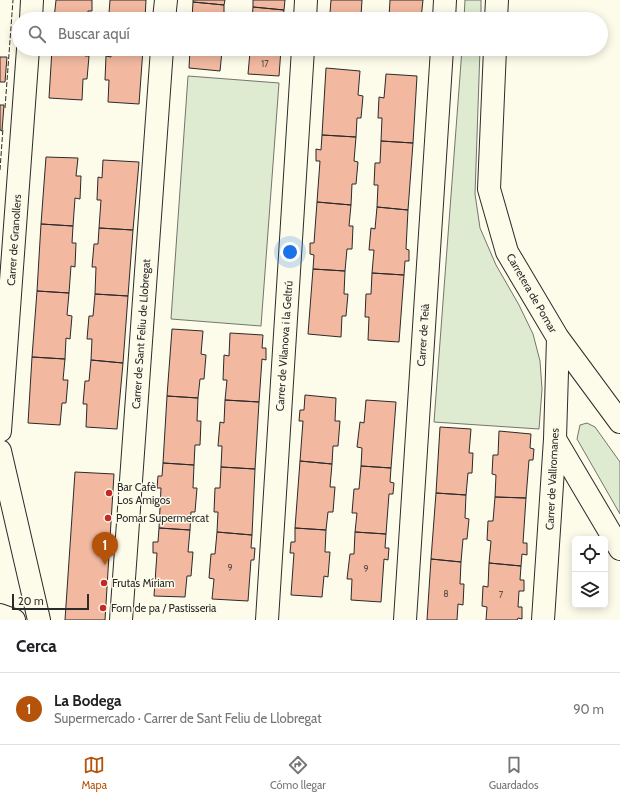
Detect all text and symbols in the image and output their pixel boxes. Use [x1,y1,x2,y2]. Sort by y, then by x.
search box [12,12,608,56]
icon: search [26,23,48,45]
text: Buscar aquí [58,25,130,43]
house number: 17 [261,58,269,69]
street label: Carrer de Granollers [4,193,24,286]
your location [280,242,300,262]
street label: Carretera de Pomar [503,251,561,336]
street label: Carrer de Sant Feliu de Llobregat [129,258,153,410]
street label: Carrer de Vilanova i la Geltrú [272,280,296,412]
street label: Carrer de Teià [414,302,432,367]
street label: Carrer de Vallromanes [542,427,562,530]
place label: Bar Cafè Los Amigos [117,480,171,507]
marker: Bar Cafè Los Amigos [104,488,114,498]
place label: Pomar Supermercat [116,511,209,525]
marker: Pomar Supermercat [103,513,113,523]
pin: 1 [92,532,118,565]
map controls [572,536,608,608]
button: locate [572,536,608,572]
house number: 9 [227,562,233,573]
house number: 9 [363,563,369,574]
button: layers [572,572,608,608]
place label: Frutas Míriam [112,576,175,590]
marker: Frutas Míriam [99,578,109,588]
house number: 8 [443,588,449,599]
house number: 7 [499,589,504,600]
scale bar [12,592,89,611]
text: 20 m [18,594,44,608]
place label: Forn de pa / Pastisseria [111,601,217,615]
marker: Forn de pa / Pastisseria [98,603,108,613]
text: Cerca [16,636,57,656]
text: La Bodega [54,692,122,710]
text: 1 [27,701,31,717]
text: 90 m [573,701,604,717]
text: Supermercado · Carrer de Sant Feliu de Llobregat [54,710,322,726]
tab: Mapa [81,754,107,792]
tab: Cómo llegar [270,754,326,792]
tab: Guardados [489,754,539,792]

